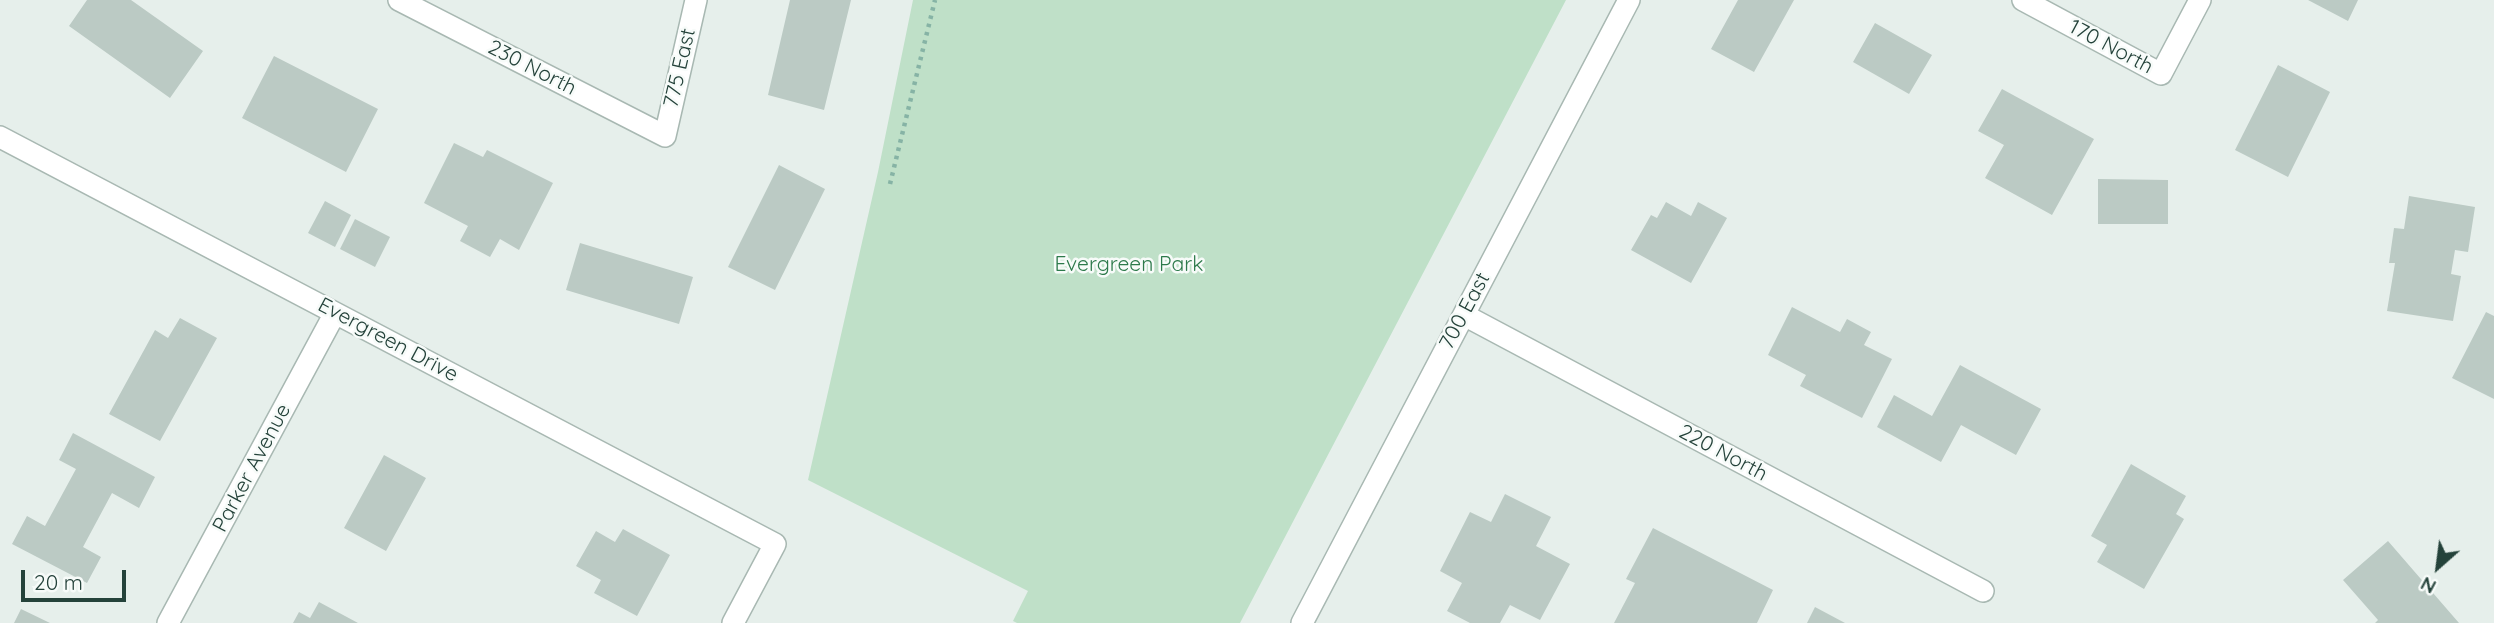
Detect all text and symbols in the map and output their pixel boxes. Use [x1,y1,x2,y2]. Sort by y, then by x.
street label: 170 North [2065,14,2157,80]
street label: 775 East [659,26,701,110]
street label: 230 North [484,35,580,101]
park label: Evergreen Park [1054,252,1204,278]
street label: 700 East [1434,268,1496,354]
street label: Evergreen Drive [314,292,462,388]
street label: Parker Avenue [208,400,296,536]
street label: 220 North [1674,419,1772,487]
north arrow [2403,532,2473,602]
scale bar [24,556,130,600]
text: 20 m [34,569,83,595]
text: N [2416,572,2440,599]

